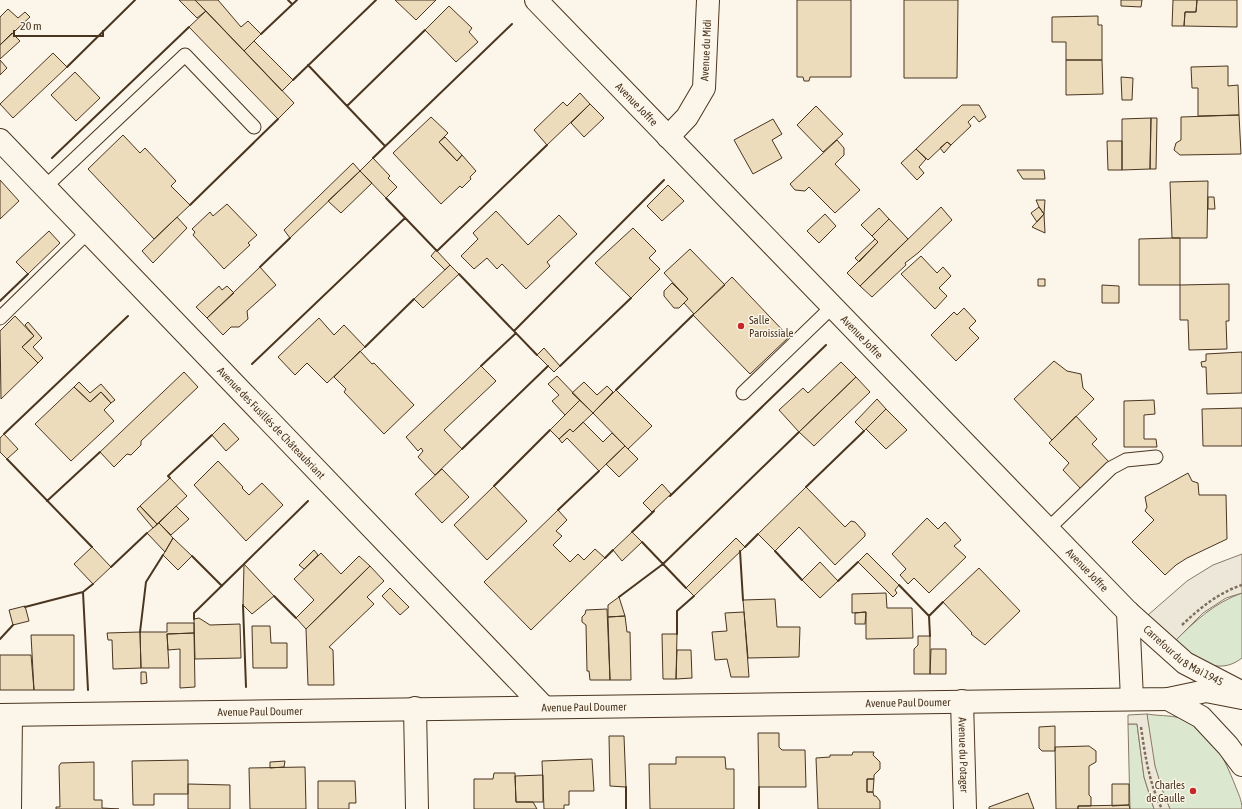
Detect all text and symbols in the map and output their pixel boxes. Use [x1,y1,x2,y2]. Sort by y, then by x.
scale bar [14,12,103,38]
text: 20 m [20,19,42,33]
street label: Avenue du Midi [698,19,713,81]
street label: Avenue Joffre [613,80,660,128]
street label: Avenue Joffre [839,313,885,361]
place label: Salle Paroissiale [749,314,793,339]
marker: Salle Paroissiale [736,321,746,331]
street label: Avenue des Fusillés de Châteaubriant [215,365,328,481]
street label: Avenue Joffre [1064,546,1111,594]
street label: Carrefour du 8 Mai 1945 [1141,623,1225,688]
street label: Avenue Paul Doumer [865,696,951,709]
street label: Avenue Paul Doumer [541,700,627,714]
street label: Avenue Paul Doumer [217,705,303,718]
street label: Avenue du Potager [956,717,971,794]
place label: Charles de Gaulle [1146,779,1185,804]
marker: Charles de Gaulle [1188,786,1198,796]

